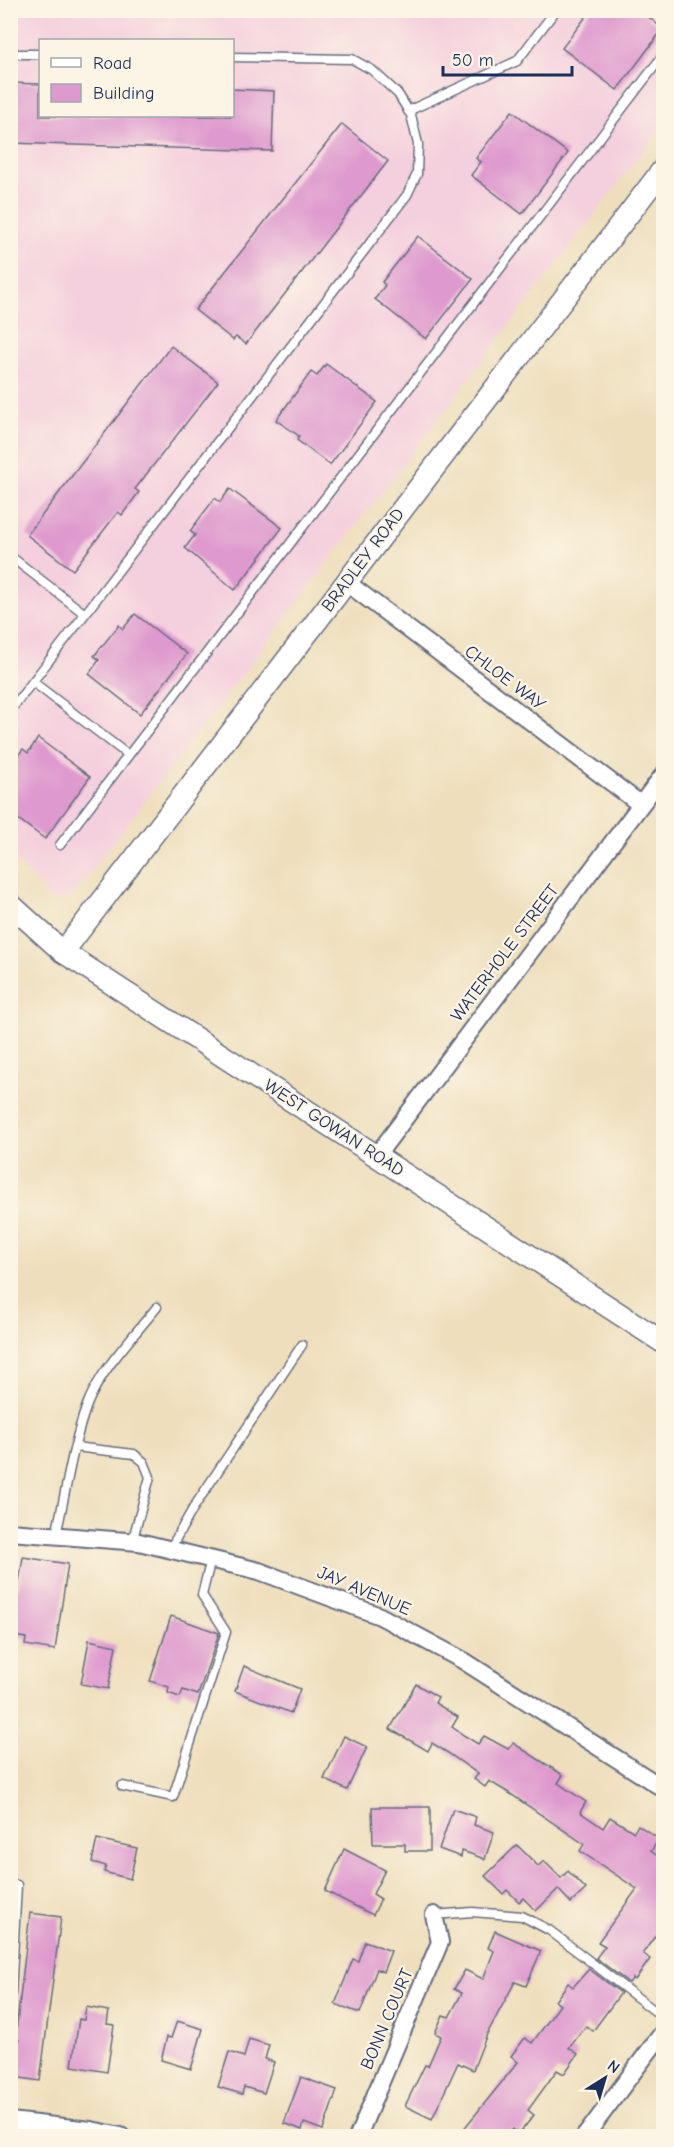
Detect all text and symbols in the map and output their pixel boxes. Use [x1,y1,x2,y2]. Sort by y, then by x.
legend [39,39,234,117]
scale bar [443,39,572,77]
text: 50 m [452,50,494,71]
text: Road [93,53,132,74]
text: Building [93,83,155,104]
street label: BRADLEY ROAD [317,504,409,616]
street label: CHLOE WAY [460,641,550,715]
street label: WATERHOLE STREET [447,880,564,1026]
street label: WEST GOWAN ROAD [260,1075,408,1181]
street label: JAY AVENUE [314,1562,414,1620]
street label: BONN COURT [356,1965,418,2073]
north arrow [575,2048,635,2108]
text: N [604,2056,623,2077]

